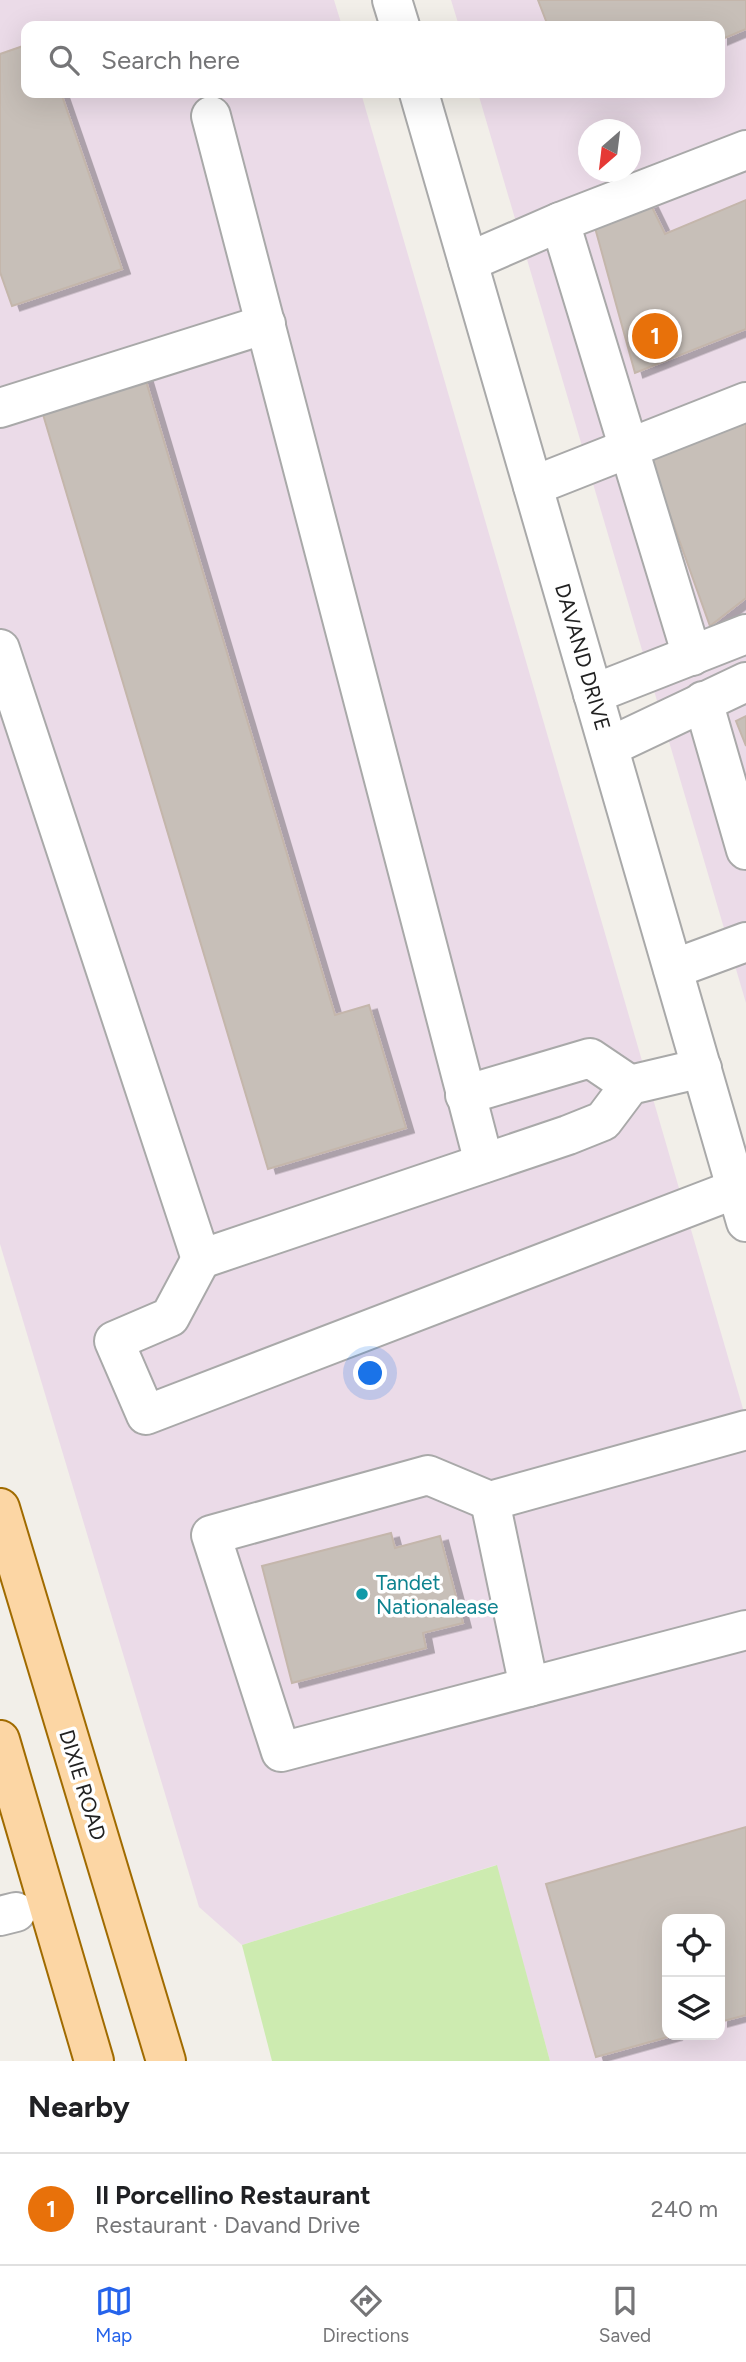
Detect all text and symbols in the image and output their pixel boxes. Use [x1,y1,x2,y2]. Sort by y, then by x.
search box [21,21,725,98]
icon: search [45,41,83,79]
text: Search here [101,44,240,76]
north arrow [578,119,641,182]
pin: 1 [632,310,678,362]
street label: DAVAND DRIVE [550,581,616,733]
your location [353,1356,387,1390]
place label: Tandet Nationalease [376,1570,498,1619]
marker: Tandet Nationalease [354,1586,370,1602]
street label: DIXIE ROAD [54,1727,112,1843]
map controls [662,1914,725,2040]
button: locate [662,1914,725,1977]
button: layers [662,1977,725,2040]
text: Nearby [28,2088,130,2125]
text: Il Porcellino Restaurant [95,2179,371,2211]
text: 1 [46,2195,56,2223]
text: 240 m [651,2195,718,2223]
text: Restaurant · Davand Drive [95,2211,360,2239]
tab: Map [95,2282,133,2347]
tab: Directions [322,2282,409,2347]
tab: Saved [599,2282,651,2347]

